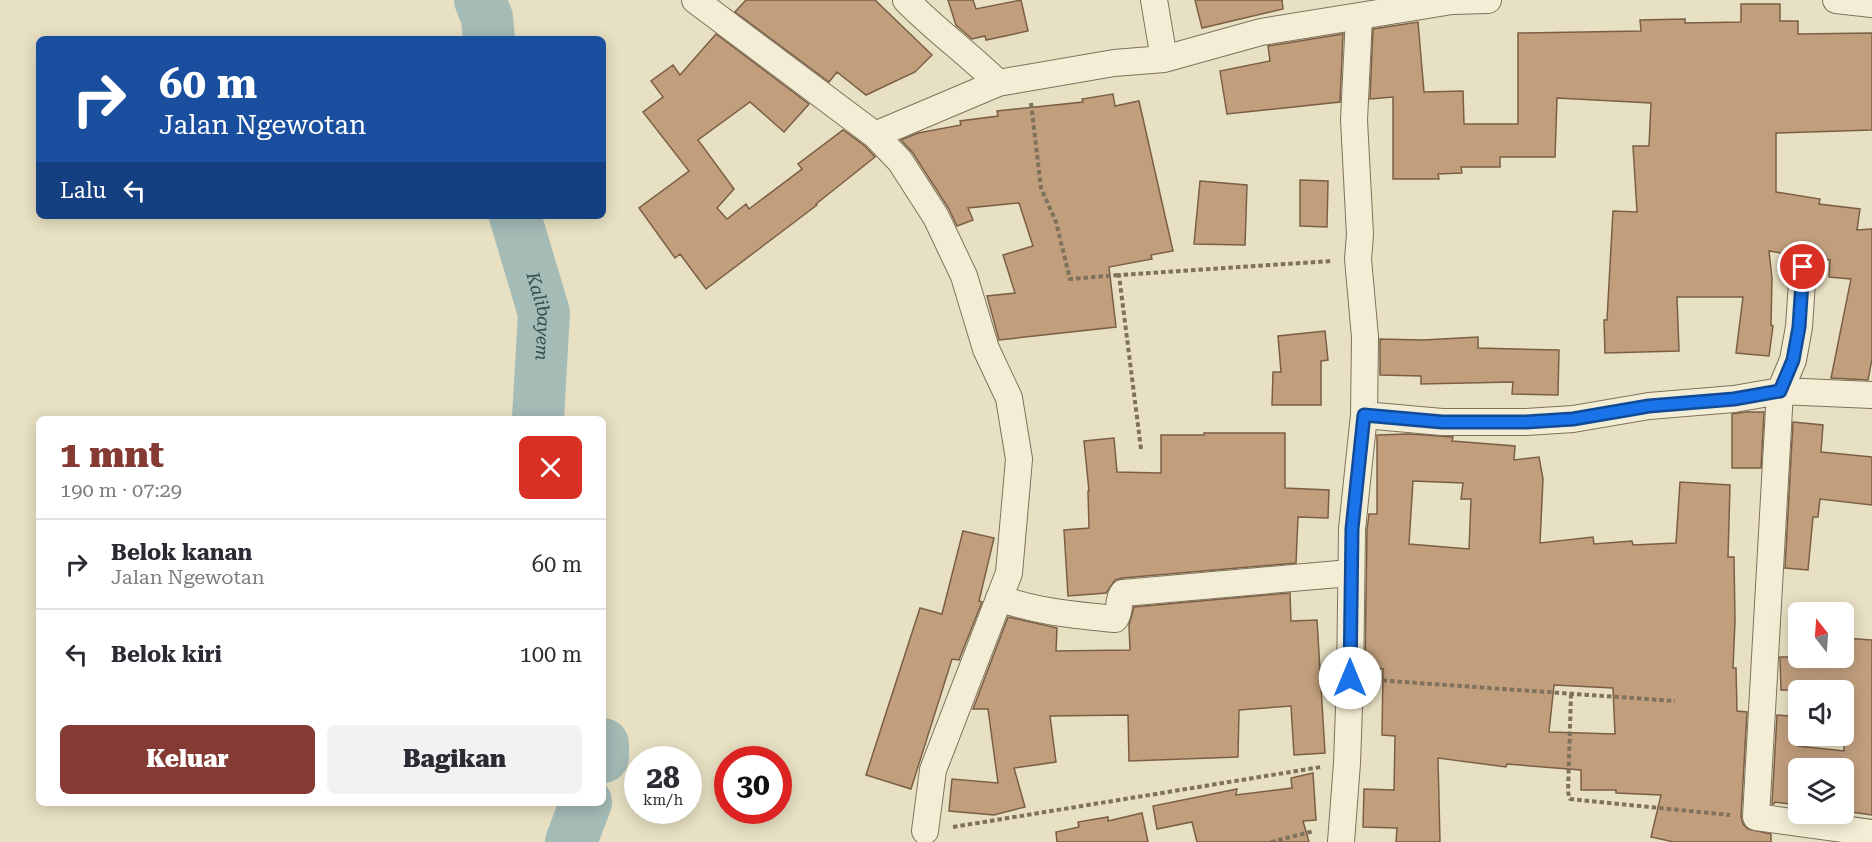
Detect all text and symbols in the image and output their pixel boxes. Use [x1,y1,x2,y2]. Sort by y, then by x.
text: 60 m [159,59,257,108]
icon: right [60,60,138,138]
text: Jalan Ngewotan [159,109,366,141]
icon: left [118,174,151,207]
text: Lalu [60,178,106,203]
pin [1777,241,1828,292]
icon: arrive [1786,250,1819,283]
water label: Kalibayem [522,268,555,362]
text: 1 mnt [60,434,164,476]
button: close [519,436,582,499]
text: 190 m · 07:29 [60,478,182,502]
text: Belok kanan [111,540,252,565]
icon: right [60,548,93,581]
text: 60 m [532,552,582,577]
text: Jalan Ngewotan [111,565,265,589]
north arrow [1788,602,1854,668]
map controls [1788,602,1854,824]
icon: left [60,638,93,671]
text: Belok kiri [111,642,222,667]
text: 100 m [519,642,582,667]
position arrow [1318,646,1382,710]
button: sound [1788,680,1854,746]
button: Keluar [60,725,315,794]
button: Bagikan [327,725,582,794]
speed limit sign: 30 [714,746,792,824]
button: layers [1788,758,1854,824]
text: 28 [646,760,680,795]
text: km/h [643,791,683,809]

